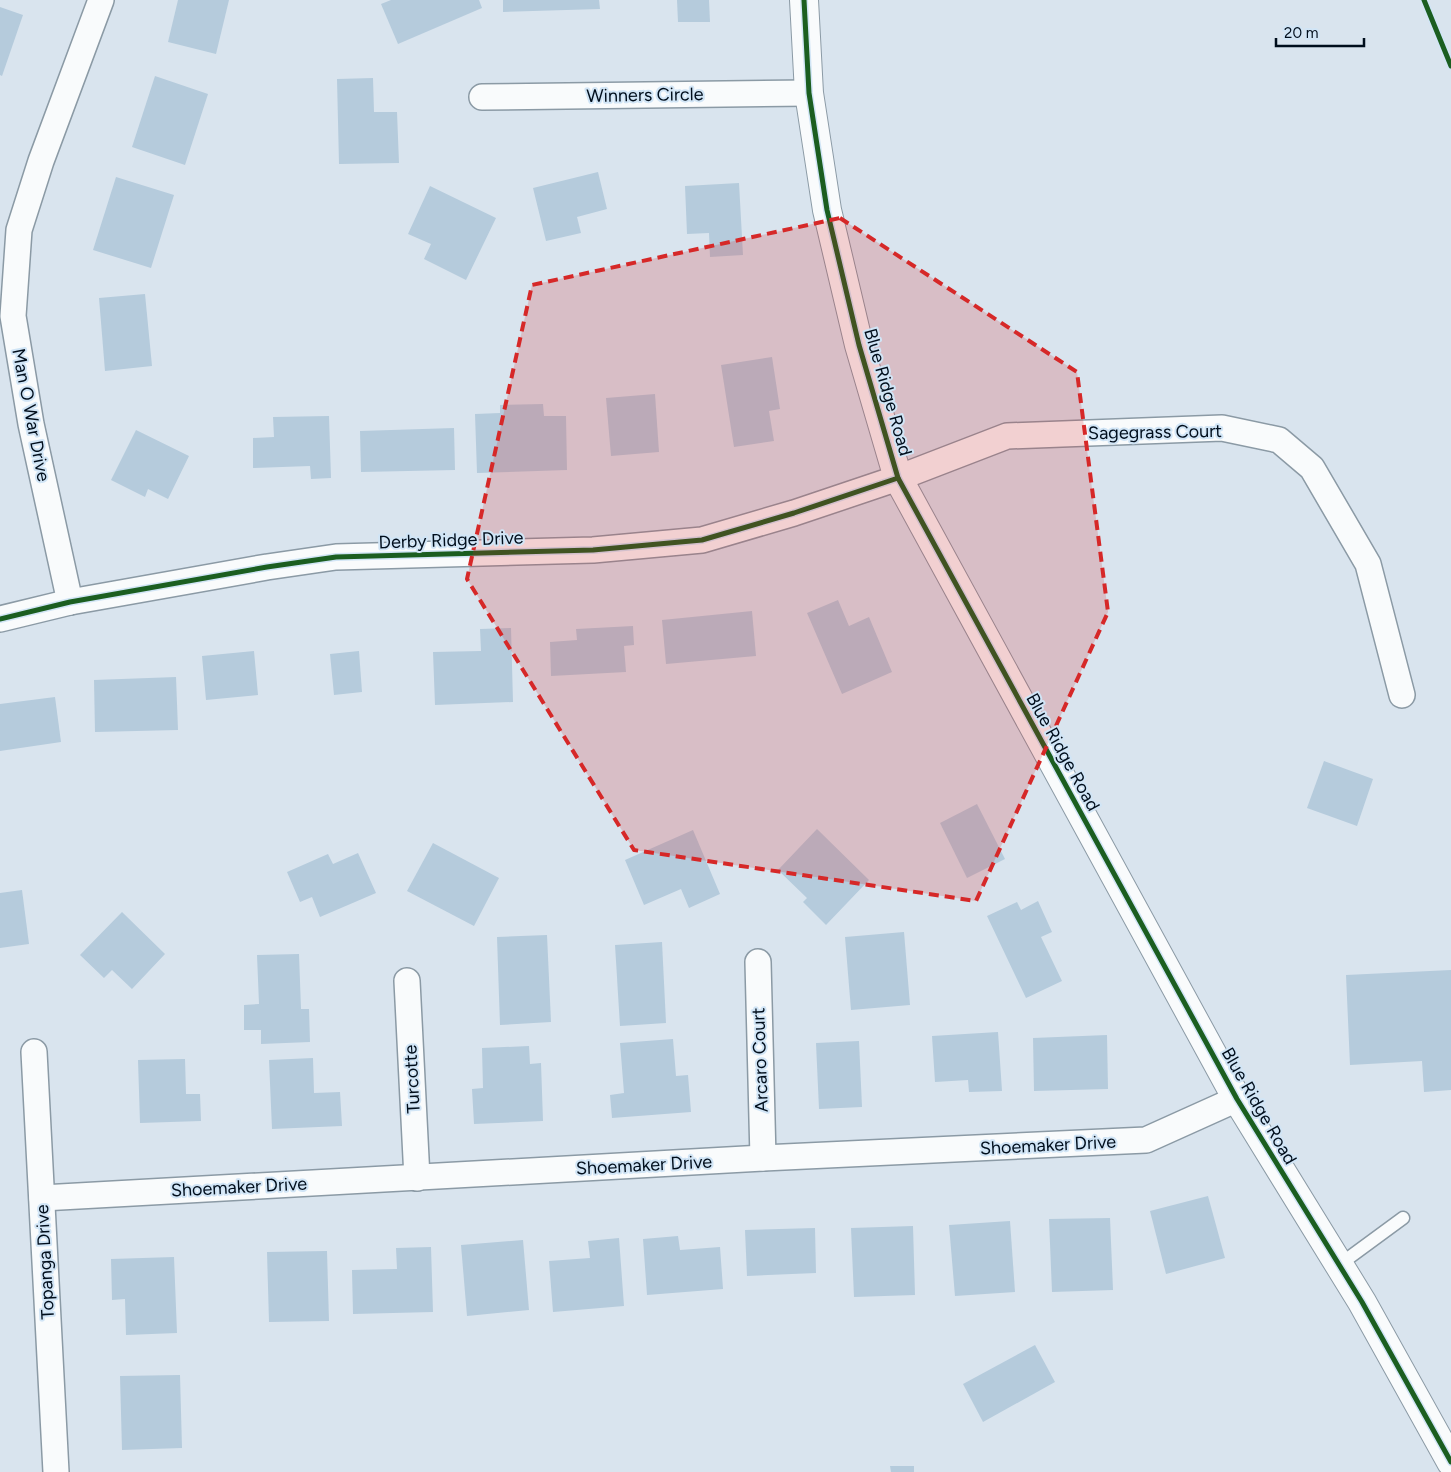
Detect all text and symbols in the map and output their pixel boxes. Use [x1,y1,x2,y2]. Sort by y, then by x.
scale bar [1276,15,1364,47]
text: 20 m [1284,24,1318,42]
street label: Winners Circle [586,83,704,107]
street label: Blue Ridge Road [859,326,917,458]
street label: Man O War Drive [7,347,55,484]
street label: Sagegrass Court [1088,420,1222,444]
street label: Derby Ridge Drive [378,526,524,554]
street label: Blue Ridge Road [1021,689,1105,815]
street label: Arcaro Court [747,1007,773,1113]
street label: Turcotte [399,1044,425,1114]
street label: Blue Ridge Road [1217,1044,1301,1168]
street label: Shoemaker Drive [979,1130,1117,1160]
street label: Shoemaker Drive [575,1150,713,1180]
street label: Shoemaker Drive [170,1172,308,1202]
street label: Topanga Drive [31,1204,59,1320]

